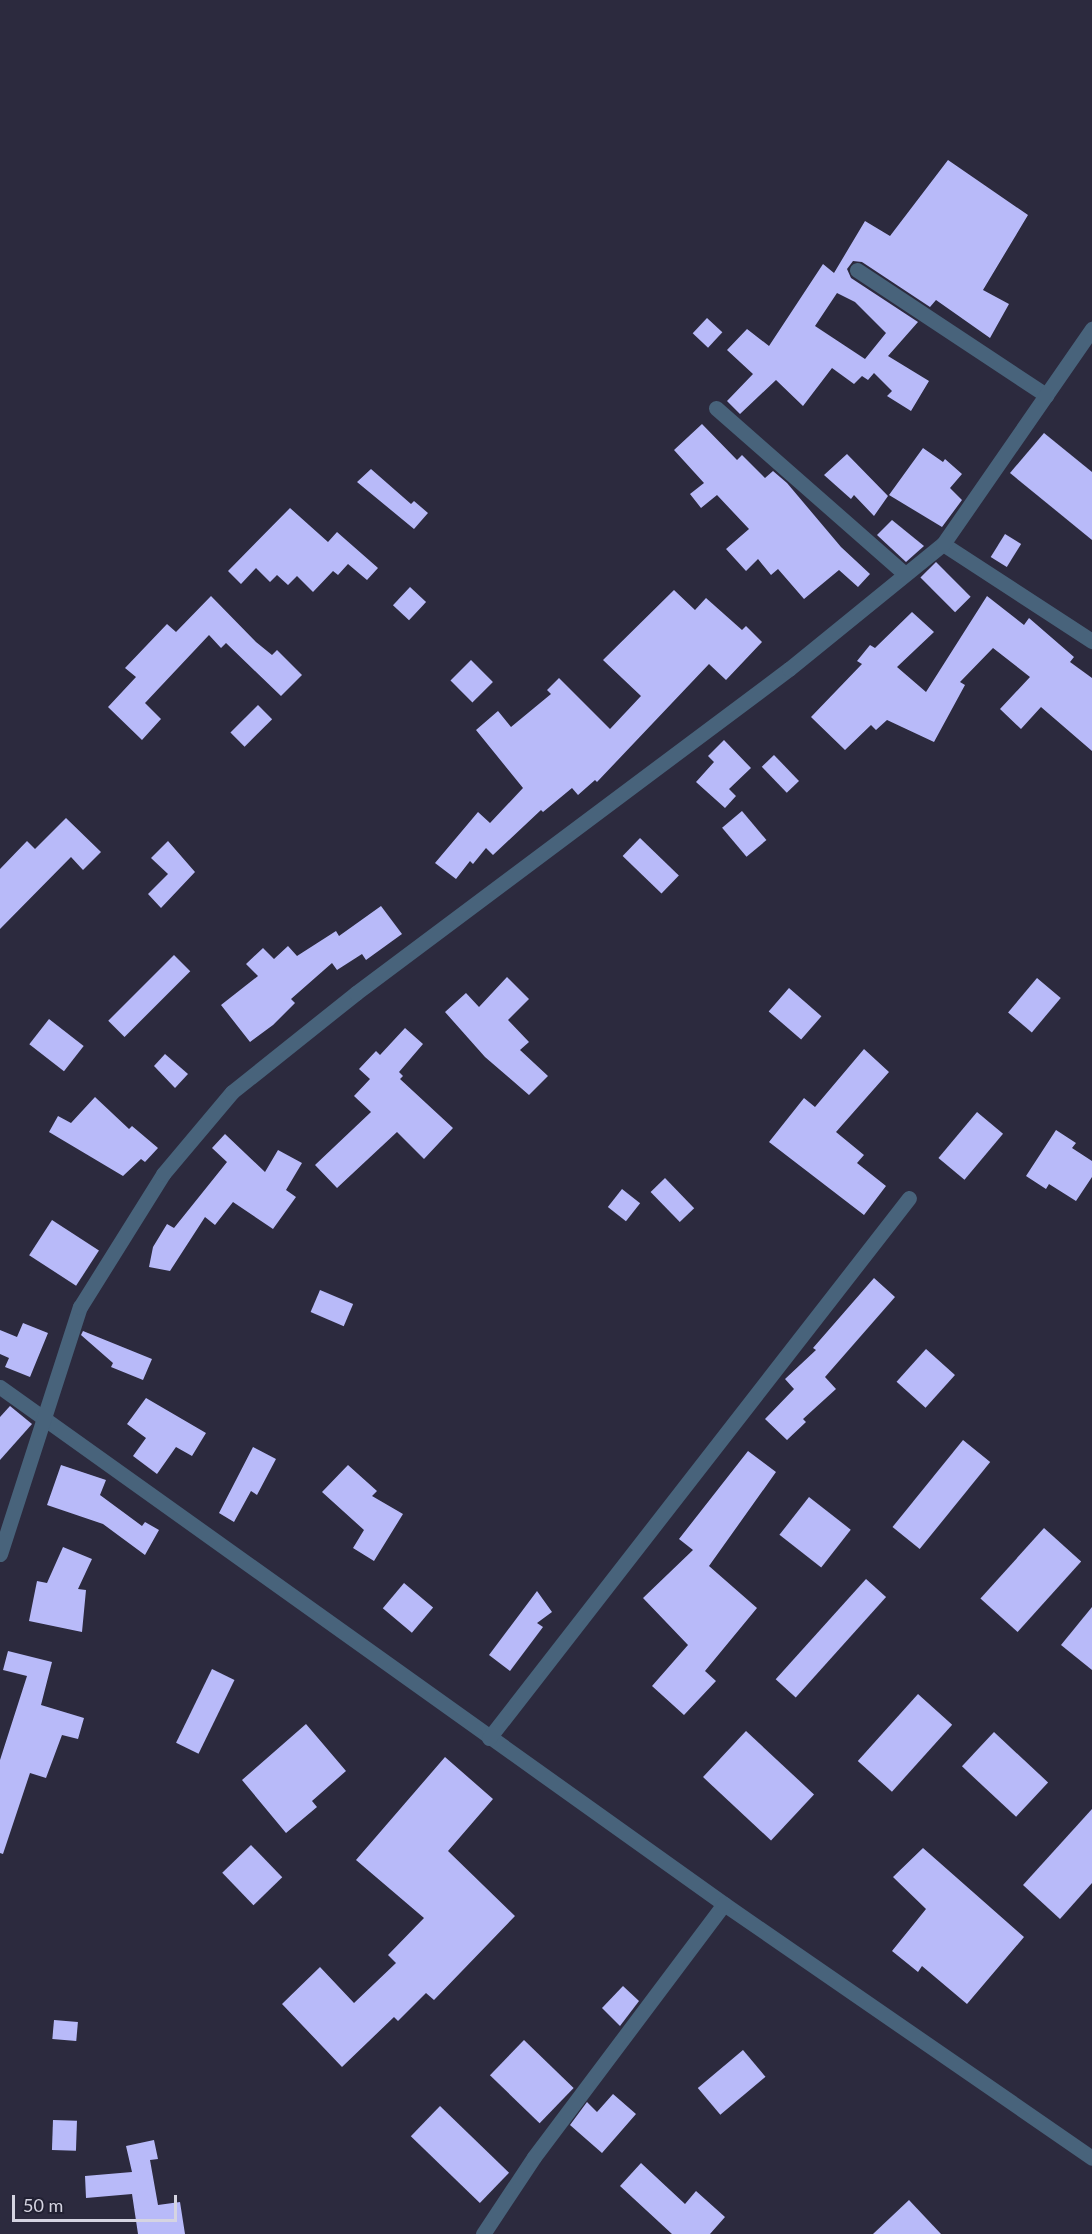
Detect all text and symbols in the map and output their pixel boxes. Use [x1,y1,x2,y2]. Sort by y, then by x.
scale bar [15,2183,180,2221]
text: 50 m [23,2194,63,2216]

